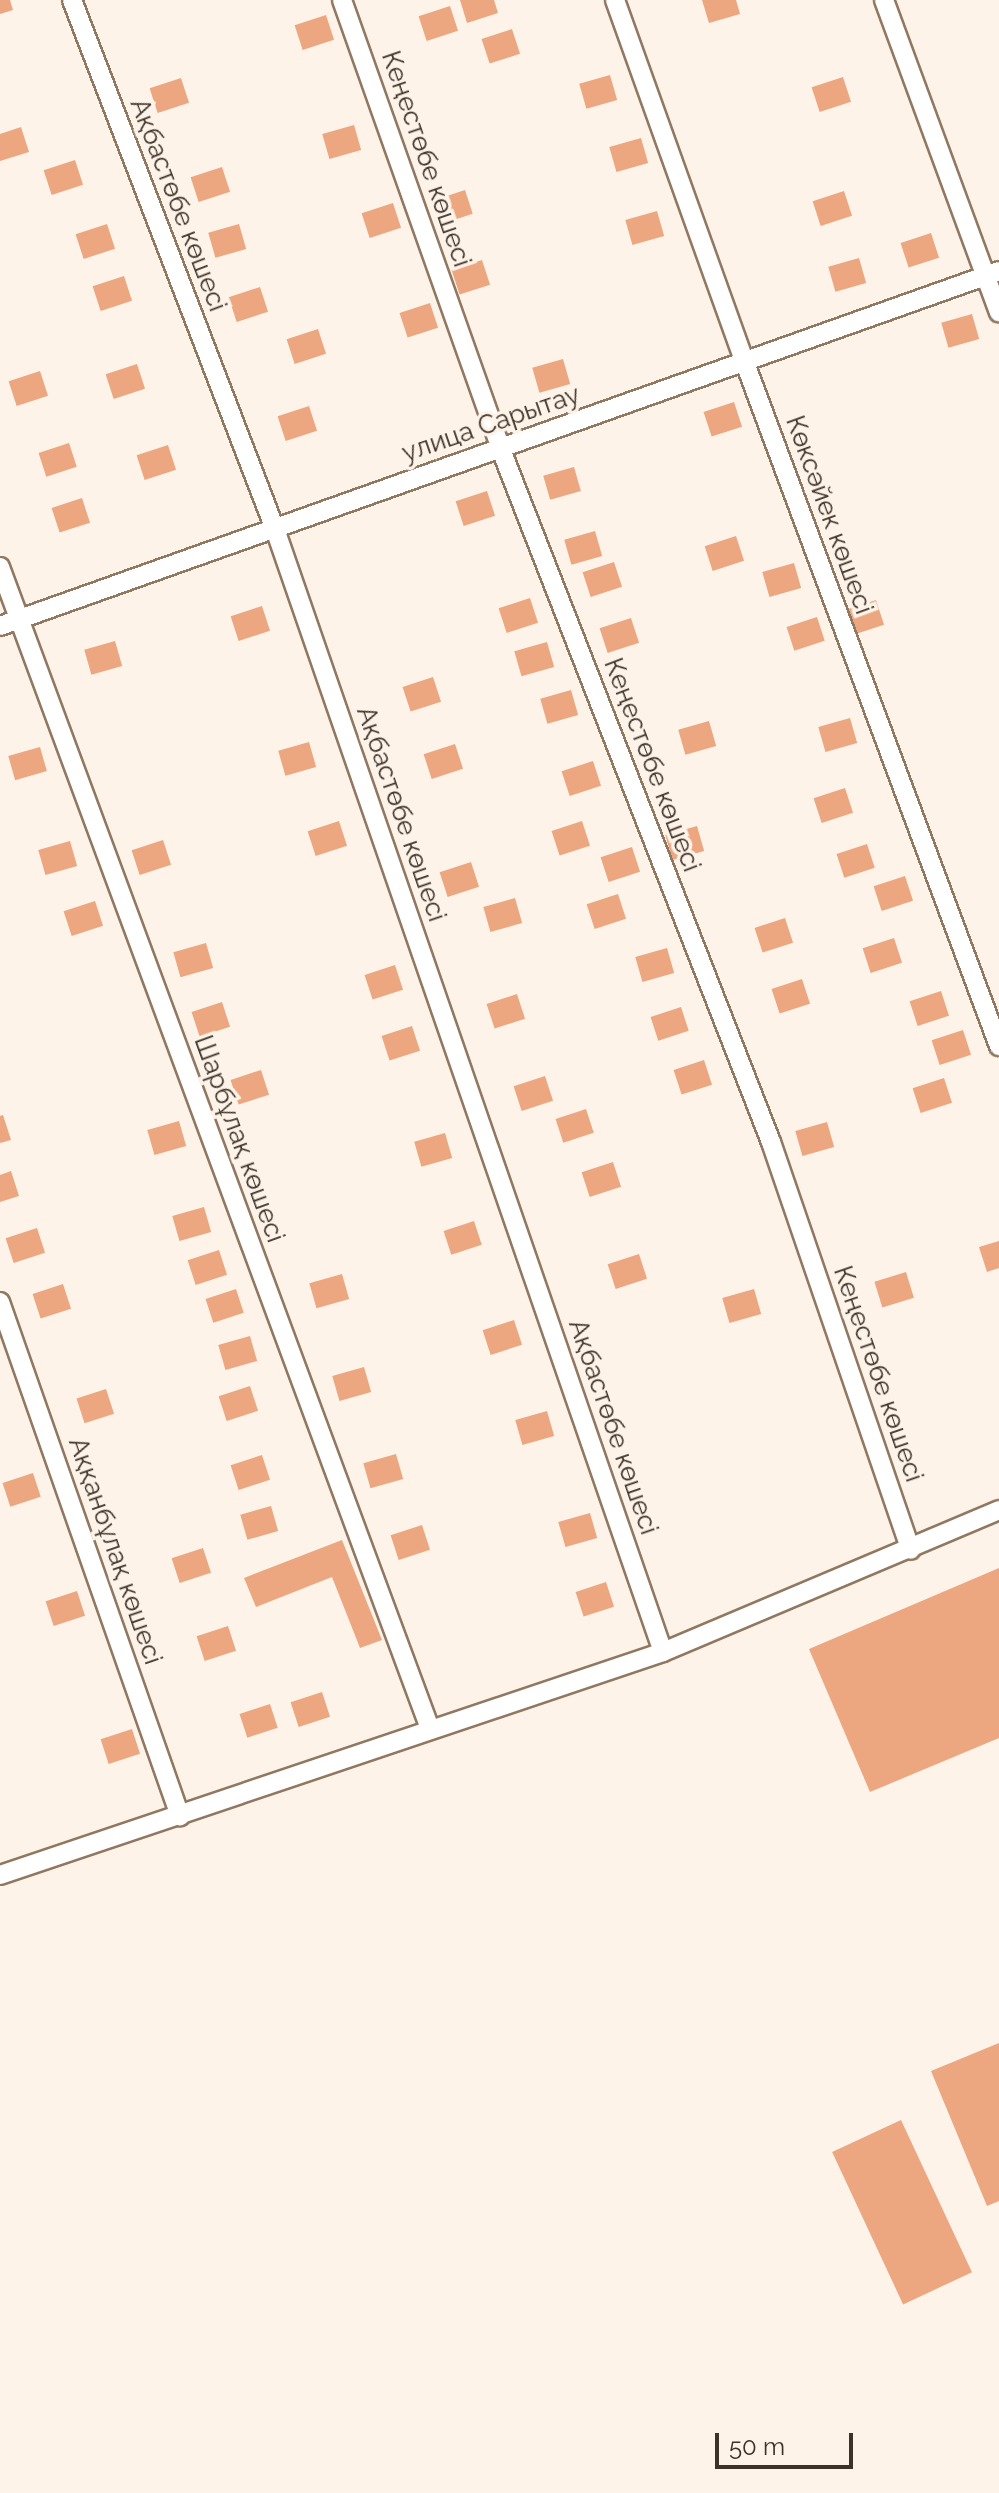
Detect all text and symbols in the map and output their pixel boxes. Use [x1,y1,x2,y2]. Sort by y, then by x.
street label: Кеңестөбе көшесі [374,47,478,271]
street label: Ақбастөбе көшесі [123,94,233,316]
street label: улица Сарытау [398,379,584,469]
street label: Көксәйек көшесі [779,412,879,618]
street label: Кеңестөбе көшесі [597,654,707,876]
street label: Ақбастөбе көшесі [350,702,452,926]
street label: Шарбұлақ көшесі [187,1031,291,1247]
street label: Кеңестөбе көшесі [826,1262,930,1486]
street label: Ақбастөбе көшесі [562,1315,664,1539]
street label: Аққанбұлақ көшесі [62,1433,168,1669]
scale bar [719,2417,857,2467]
text: 50 m [729,2432,785,2461]

